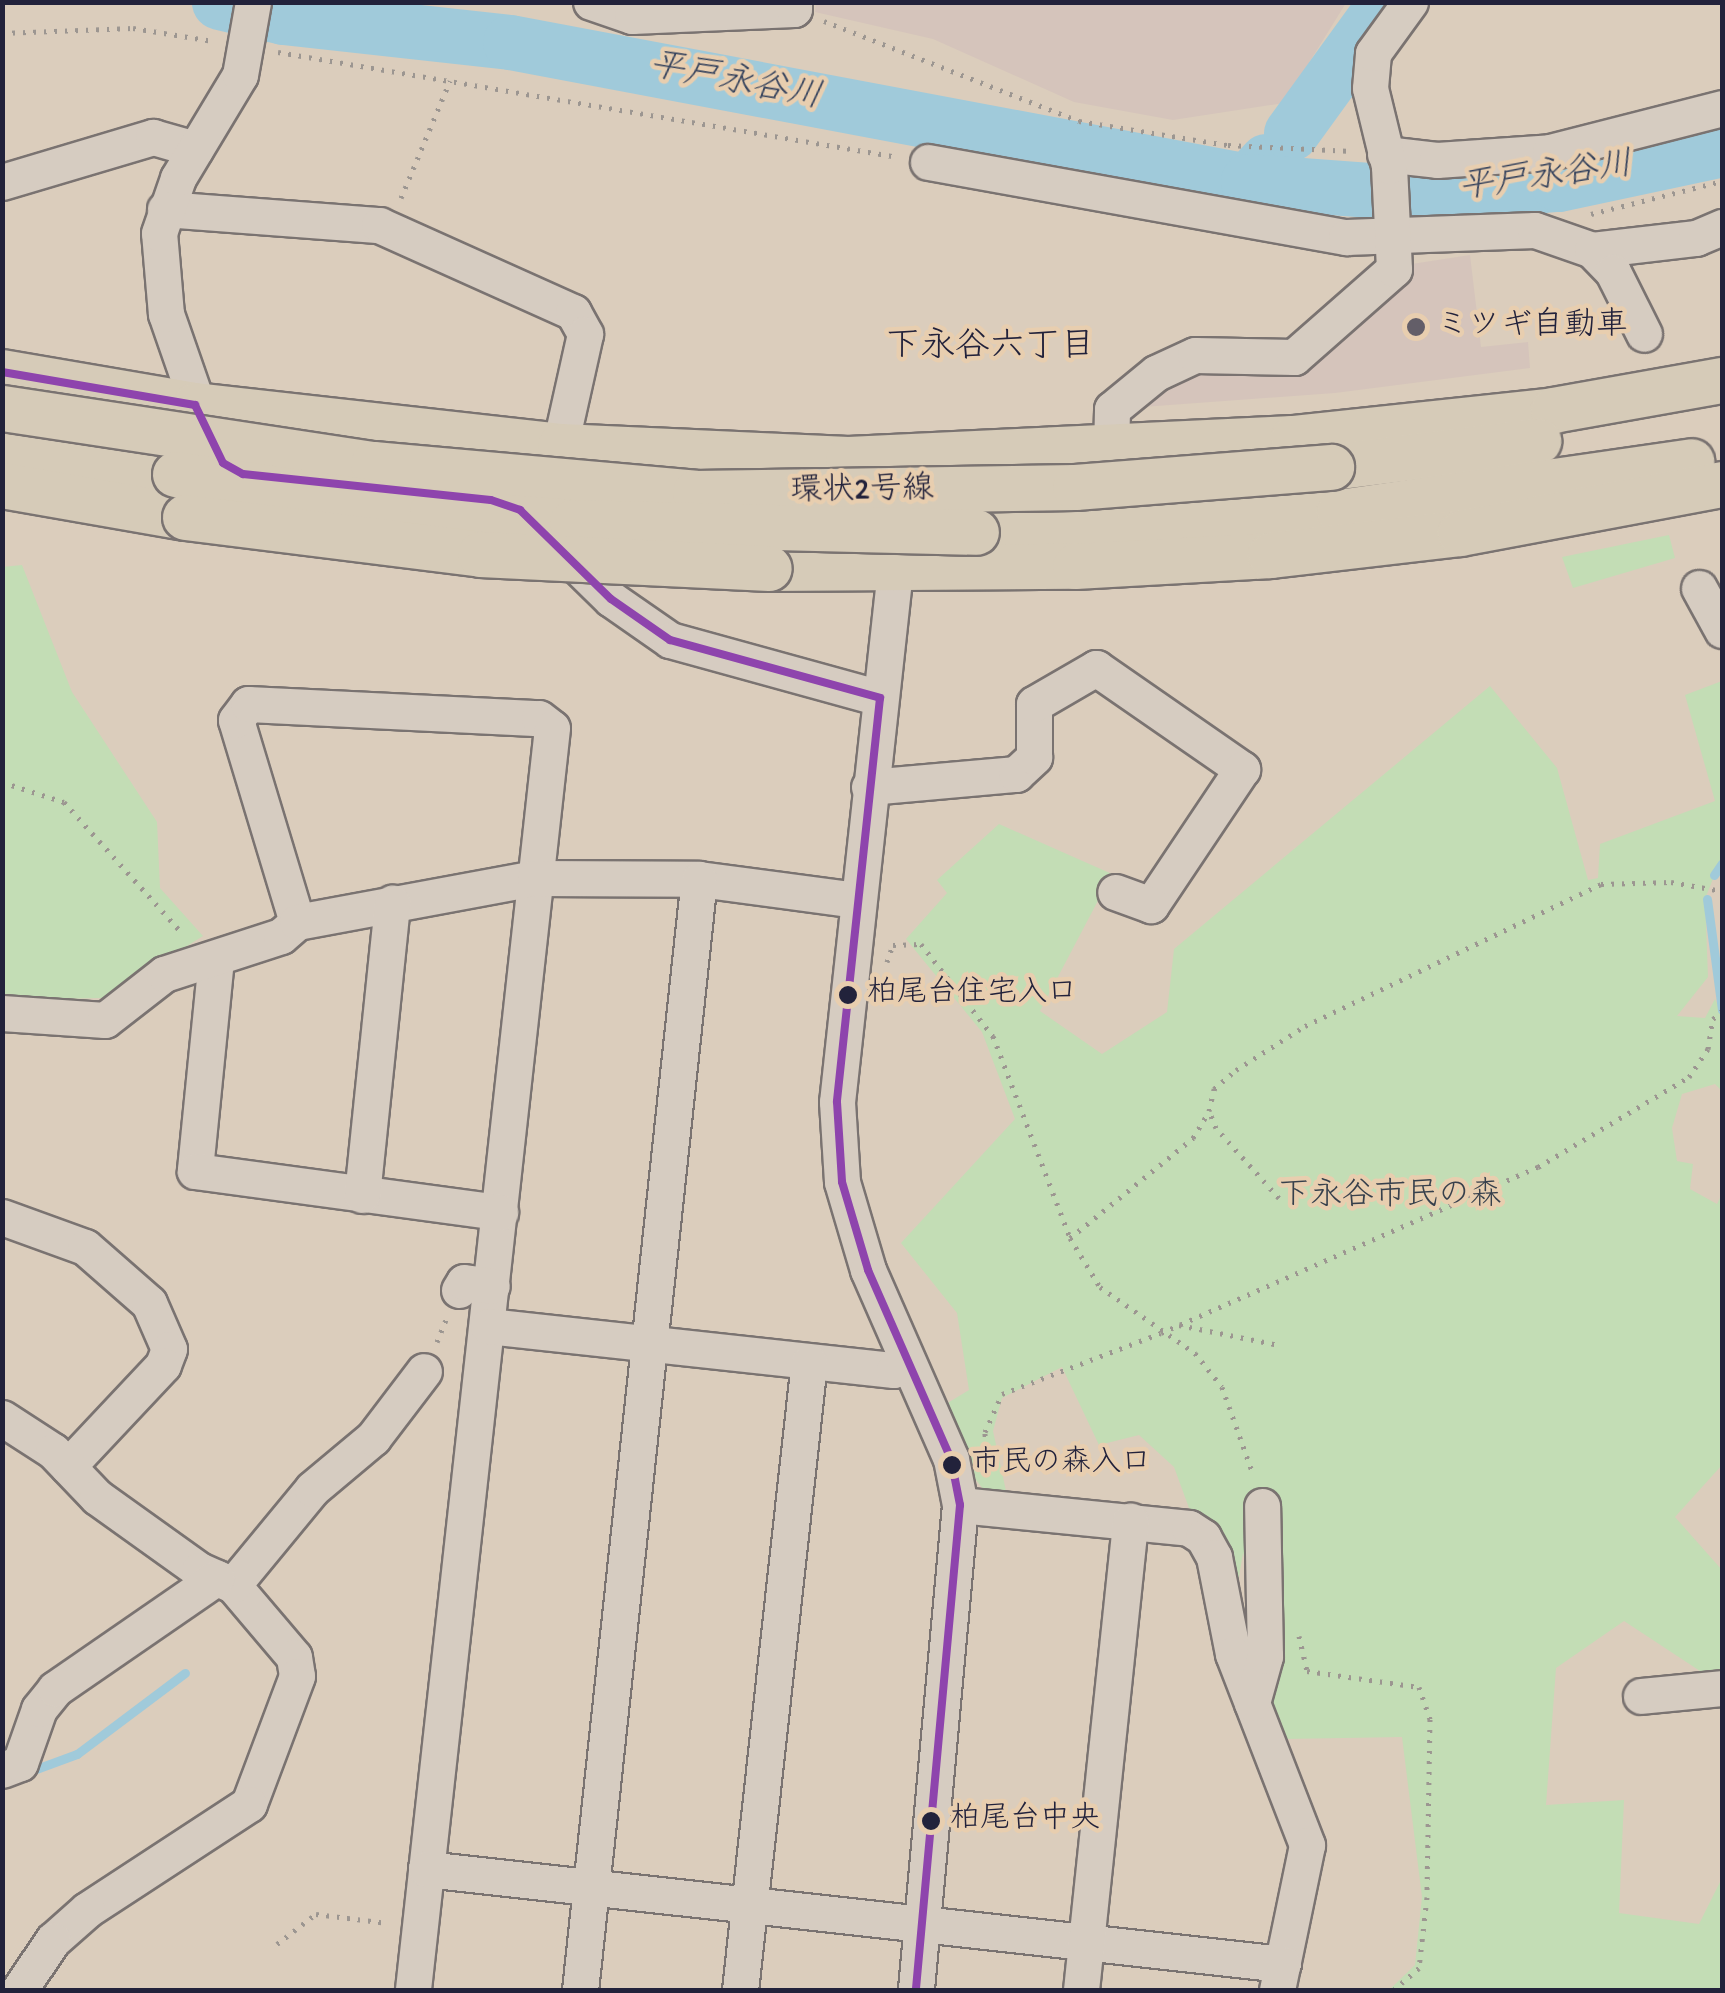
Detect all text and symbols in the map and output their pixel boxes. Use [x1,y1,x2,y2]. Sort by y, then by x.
water label: 平戸永谷川 [645,47,825,121]
water label: 平戸永谷川 [1456,146,1636,212]
place label: ミツギ自動車 [1436,308,1628,346]
marker: ミツギ自動車 [1405,316,1427,338]
district label: 下永谷六丁目 [885,328,1095,370]
street label: 環状2号線 [790,472,934,512]
place label: 柏尾台住宅入口 [867,977,1077,1013]
marker: 柏尾台住宅入口 [838,985,858,1005]
park label: 下永谷市民の森 [1278,1178,1502,1216]
place label: 市民の森入口 [971,1447,1151,1483]
marker: 市民の森入口 [942,1455,962,1475]
place label: 柏尾台中央 [950,1803,1100,1839]
marker: 柏尾台中央 [921,1811,941,1831]

